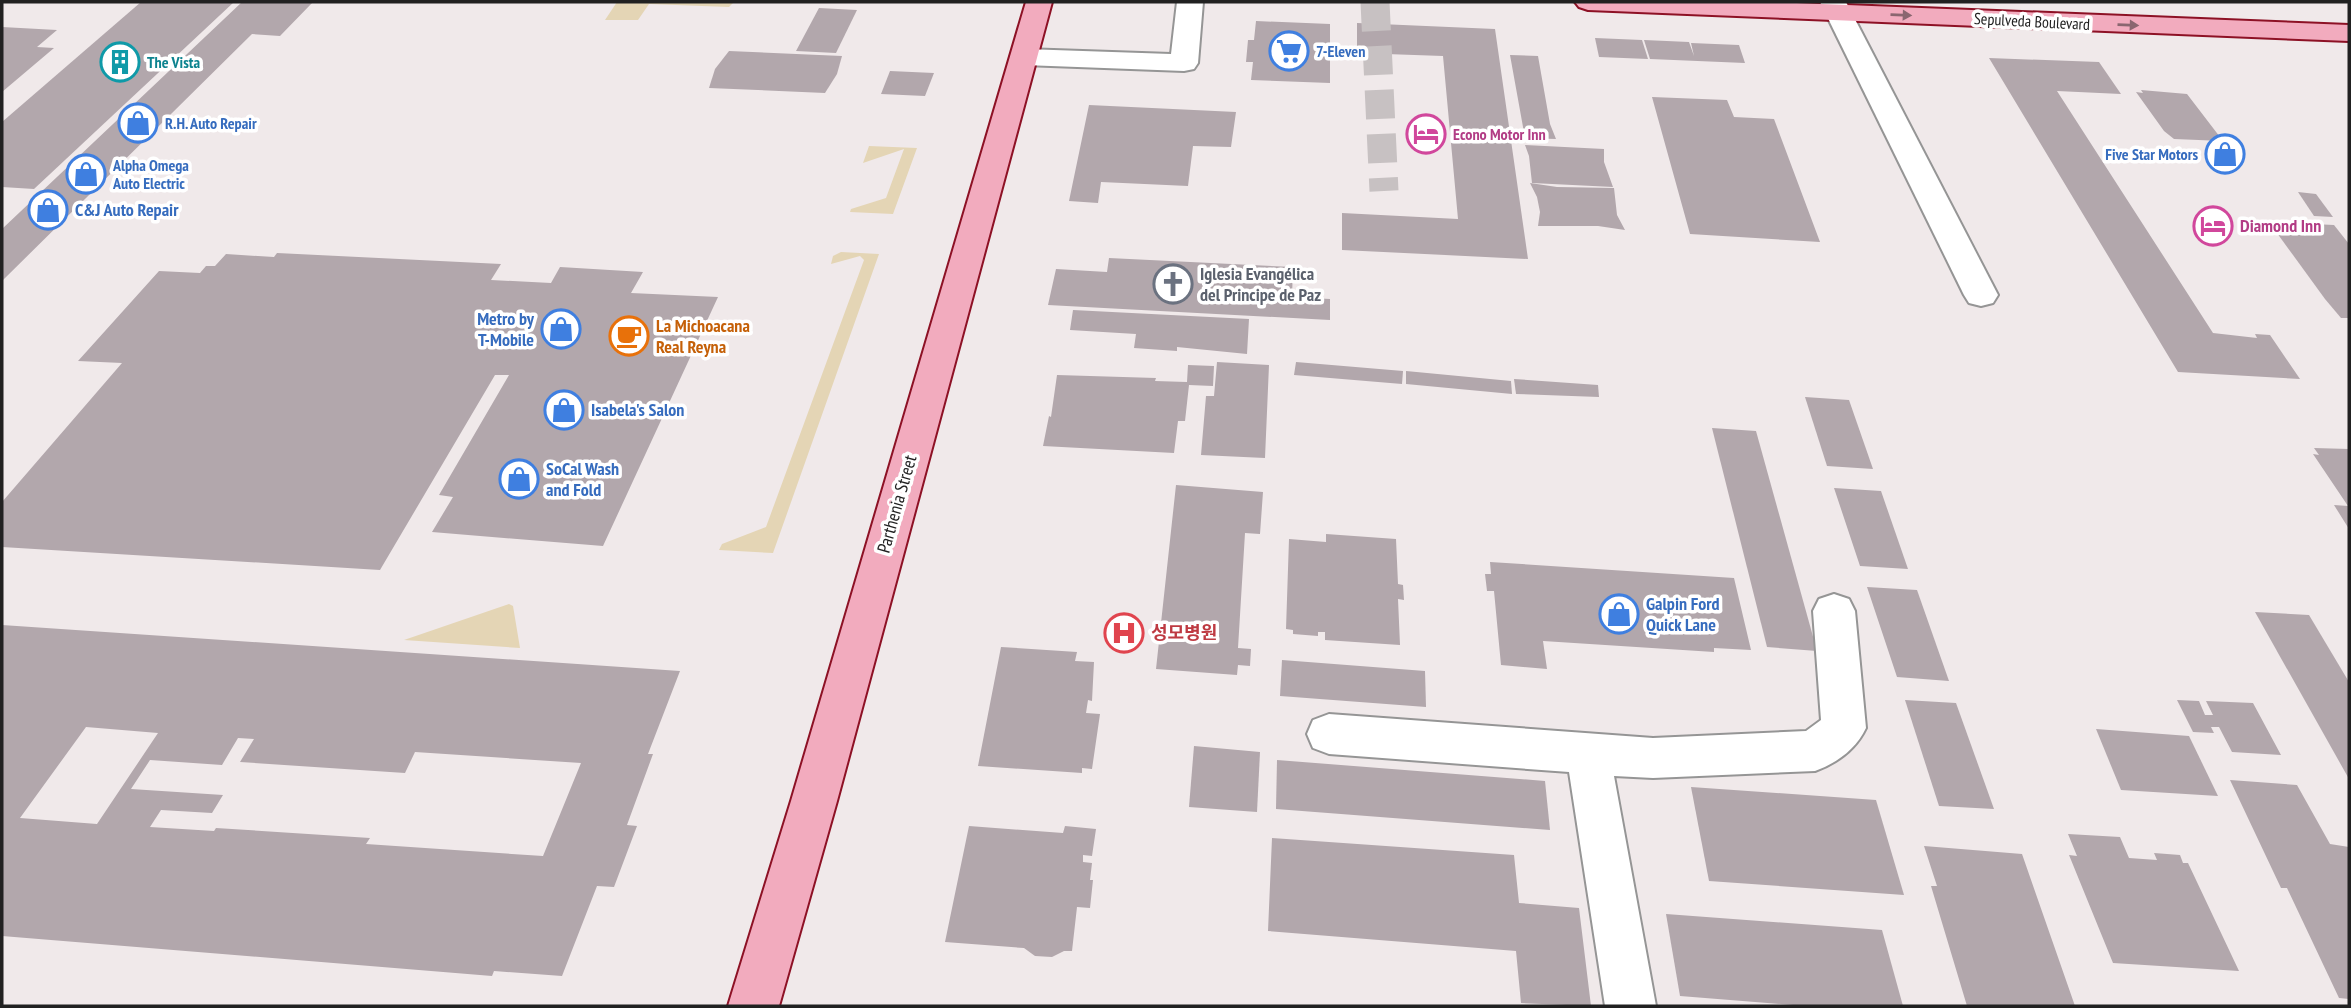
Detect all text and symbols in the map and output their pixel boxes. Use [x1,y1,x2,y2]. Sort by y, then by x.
street label: Sepulveda Boulevard [1974,8,2091,34]
one-way arrow [1890,9,1912,20]
one-way arrow [2117,19,2139,30]
supermarket icon: 7-Eleven [1268,30,1310,72]
building icon: The Vista [99,41,141,83]
place label: 7-Eleven [1316,41,1365,61]
place label: The Vista [147,52,200,72]
shop icon: R.H. Auto Repair [117,102,159,144]
place label: R.H. Auto Repair [165,113,257,133]
hotel icon: Econo Motor Inn [1405,113,1447,155]
place label: Econo Motor Inn [1453,124,1546,144]
shop icon: Five Star Motors [2204,133,2246,175]
place label: Five Star Motors [2105,144,2198,164]
shop icon: Alpha Omega Auto Electric [65,153,107,195]
place label: Alpha Omega Auto Electric [112,155,189,193]
shop icon: C&J Auto Repair [27,189,69,231]
place label: C&J Auto Repair [75,198,179,221]
hotel icon: Diamond Inn [2192,205,2234,247]
place label: Diamond Inn [2240,214,2321,237]
place label: Iglesia Evangélica del Principe de Paz [1200,262,1321,306]
church icon: Iglesia Evangélica del Principe de Paz [1152,263,1194,305]
place label: Metro by T-Mobile [477,307,535,351]
shop icon: Metro by T-Mobile [540,308,582,350]
place label: La Michoacana Real Reyna [656,314,750,358]
cafe icon: La Michoacana Real Reyna [608,315,650,357]
shop icon: Isabela's Salon [543,389,585,431]
place label: Isabela's Salon [591,398,684,421]
street label: Parthenia Street [872,452,921,555]
place label: SoCal Wash and Fold [546,457,619,501]
shop icon: SoCal Wash and Fold [498,458,540,500]
place label: Galpin Ford Quick Lane [1646,592,1720,636]
shop icon: Galpin Ford Quick Lane [1598,593,1640,635]
hospital icon: 성모병원 [1103,612,1145,654]
place label: 성모병원 [1151,621,1217,644]

